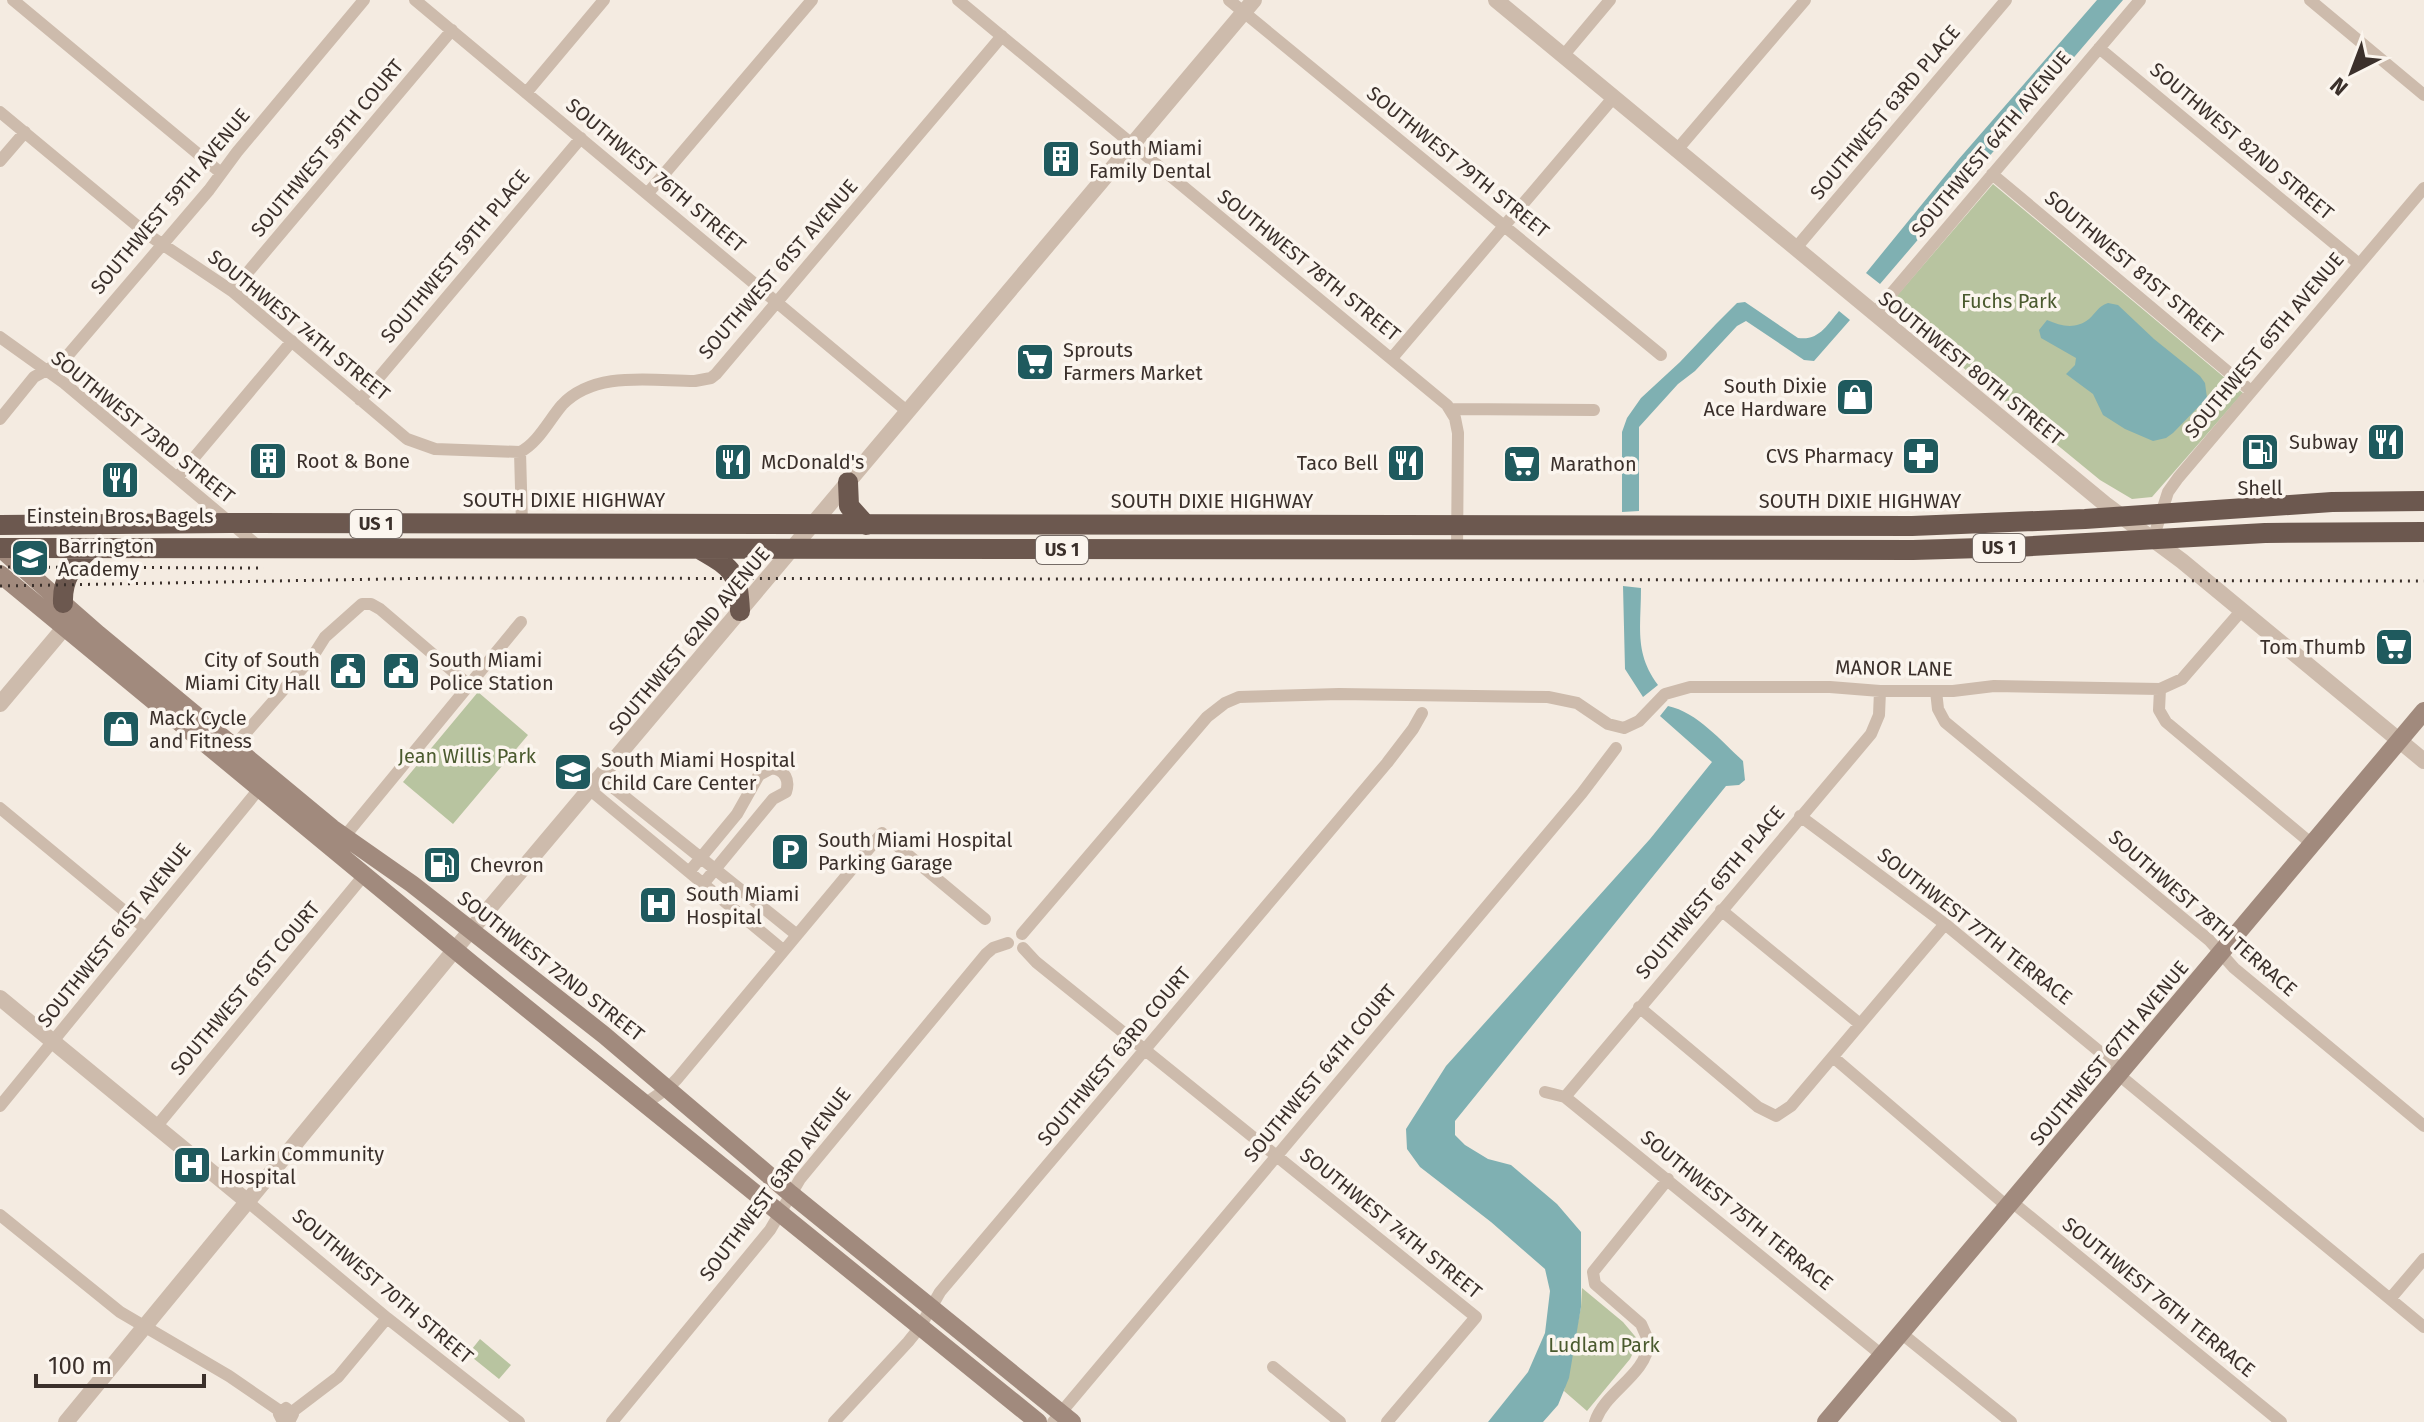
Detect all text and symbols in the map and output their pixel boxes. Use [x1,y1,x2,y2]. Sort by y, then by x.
street label: SOUTHWEST 63RD PLACE [1805,20,1965,204]
north arrow [2312,32,2392,112]
street label: SOUTHWEST 64TH AVENUE [1906,46,2076,242]
street label: SOUTHWEST 59TH COURT [246,54,409,242]
street label: SOUTHWEST 82ND STREET [2145,57,2339,225]
street label: SOUTHWEST 79TH STREET [1362,81,1554,243]
street label: SOUTHWEST 76TH STREET [561,93,751,258]
street label: SOUTHWEST 59TH AVENUE [85,103,255,299]
place label: South Miami Family Dental [1089,136,1211,183]
building icon: South Miami Family Dental [1040,138,1082,180]
street label: SOUTHWEST 59TH PLACE [375,164,535,348]
street label: SOUTHWEST 61ST AVENUE [693,174,863,364]
street label: SOUTHWEST 78TH STREET [1213,184,1406,346]
street label: SOUTHWEST 81ST STREET [2040,186,2228,349]
street label: SOUTHWEST 74TH STREET [203,244,395,406]
street label: SOUTHWEST 65TH AVENUE [2179,247,2349,443]
street label: SOUTHWEST 80TH STREET [1874,286,2069,450]
park label: Fuchs Park [1961,289,2058,313]
place label: Sprouts Farmers Market [1063,338,1203,385]
supermarket icon: Sprouts Farmers Market [1014,341,1056,383]
street label: SOUTHWEST 73RD STREET [47,346,240,509]
place label: South Dixie Ace Hardware [1704,374,1827,421]
shop icon: South Dixie Ace Hardware [1834,376,1876,418]
restaurant icon: Subway [2365,421,2407,463]
place label: Subway [2289,430,2358,454]
fuel station icon: Shell [2239,431,2281,473]
pharmacy icon: CVS Pharmacy [1900,435,1942,477]
building icon: Root & Bone [247,440,289,482]
restaurant icon: McDonald's [712,441,754,483]
restaurant icon: Taco Bell [1385,442,1427,484]
supermarket icon: Marathon [1501,443,1543,485]
place label: CVS Pharmacy [1766,444,1893,468]
place label: Root & Bone [296,449,410,473]
place label: McDonald's [761,450,864,474]
place label: Taco Bell [1297,451,1378,475]
place label: Marathon [1550,452,1637,476]
restaurant icon: Einstein Bros. Bagels [99,459,141,501]
place label: Shell [2237,476,2283,500]
street label: SOUTH DIXIE HIGHWAY [463,488,665,512]
street label: SOUTH DIXIE HIGHWAY [1111,489,1313,513]
street label: SOUTH DIXIE HIGHWAY [1759,489,1961,513]
place label: Einstein Bros. Bagels [26,504,214,528]
road number: US 1 [350,510,402,538]
place label: Barrington Academy [58,534,155,581]
road number: US 1 [1973,534,2025,562]
road number: US 1 [1036,536,1088,564]
school or university icon: Barrington Academy [9,537,51,579]
street label: SOUTHWEST 62ND AVENUE [603,542,775,740]
supermarket icon: Tom Thumb [2373,626,2415,668]
place label: Tom Thumb [2260,635,2366,659]
place label: City of South Miami City Hall [185,648,320,695]
place label: South Miami Police Station [429,648,554,695]
public building icon: City of South Miami City Hall [327,650,369,692]
public building icon: South Miami Police Station [380,650,422,692]
street label: MANOR LANE [1835,655,1953,681]
place label: Mack Cycle and Fitness [149,706,252,753]
shop icon: Mack Cycle and Fitness [100,708,142,750]
park label: Jean Willis Park [398,744,537,768]
place label: South Miami Hospital Child Care Center [601,748,796,795]
school or university icon: South Miami Hospital Child Care Center [552,751,594,793]
street label: SOUTHWEST 65TH PLACE [1630,800,1790,984]
street label: SOUTHWEST 78TH TERRACE [2104,825,2302,1001]
place label: South Miami Hospital Parking Garage [818,828,1013,875]
parking icon: South Miami Hospital Parking Garage [769,831,811,873]
street label: SOUTHWEST 61ST AVENUE [32,838,196,1032]
street label: SOUTHWEST 77TH TERRACE [1873,843,2077,1009]
fuel station icon: Chevron [421,844,463,886]
place label: Chevron [470,853,544,877]
place label: South Miami Hospital [686,882,799,929]
hospital icon: South Miami Hospital [637,884,679,926]
street label: SOUTHWEST 72ND STREET [453,886,650,1047]
street label: SOUTHWEST 61ST COURT [165,896,325,1080]
street label: SOUTHWEST 67TH AVENUE [2025,956,2193,1150]
street label: SOUTHWEST 63RD COURT [1032,961,1196,1150]
street label: SOUTHWEST 64TH COURT [1239,979,1402,1167]
street label: SOUTHWEST 63RD AVENUE [694,1082,856,1286]
street label: SOUTHWEST 75TH TERRACE [1636,1125,1838,1295]
place label: Larkin Community Hospital [220,1142,384,1189]
street label: SOUTHWEST 74TH STREET [1295,1142,1487,1304]
hospital icon: Larkin Community Hospital [171,1144,213,1186]
street label: SOUTHWEST 70TH STREET [288,1203,479,1369]
street label: SOUTHWEST 76TH TERRACE [2058,1212,2260,1382]
park label: Ludlam Park [1548,1333,1661,1357]
scale bar [36,1338,204,1388]
text: 100 m [48,1352,112,1380]

